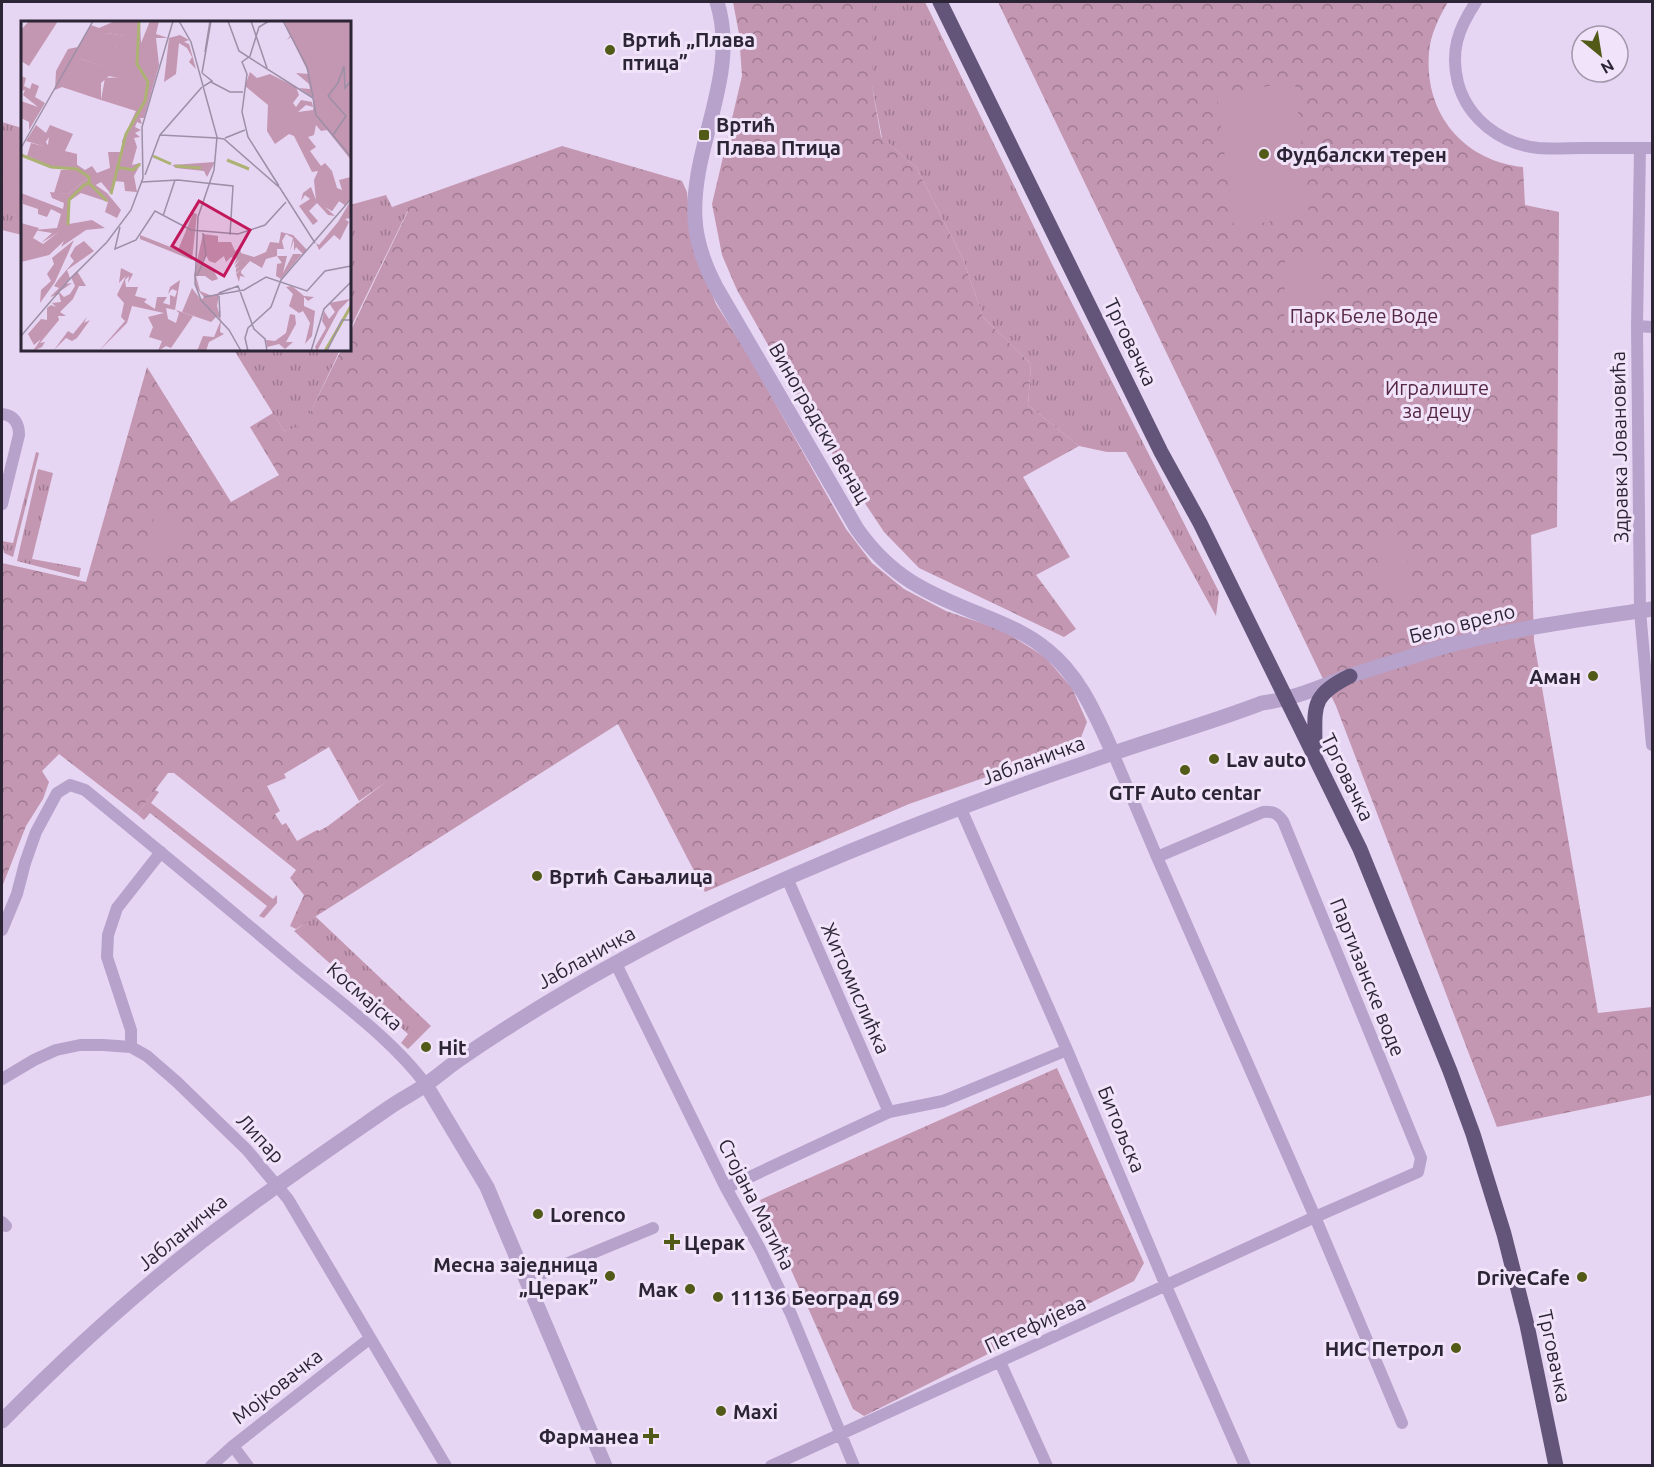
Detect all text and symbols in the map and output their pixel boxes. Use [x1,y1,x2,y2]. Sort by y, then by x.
inset map [21,21,351,351]
north arrow [1570,24,1630,84]
place label: Вртић „Плава птица” [622,28,755,74]
marker: Вртић „Плава птица” [603,43,617,57]
text: N [1598,56,1617,78]
place label: Вртић Плава Птица [716,113,841,159]
marker: Вртић Плава Птица [697,128,711,142]
place label: Фудбалски терен [1276,143,1447,166]
marker: Фудбалски терен [1257,147,1271,161]
street label: Трговачка [1100,295,1162,389]
park label: Парк Беле Воде [1290,304,1438,327]
street label: Виноградски венац [765,339,875,508]
street label: Здравка Јовановића [1606,351,1632,543]
park label: Игралиште за децу [1385,376,1489,422]
street label: Бело врело [1407,599,1517,647]
place label: Аман [1529,665,1581,688]
marker: Аман [1586,669,1600,683]
street label: Трговачка [1317,730,1379,824]
street label: Јабланичка [978,731,1088,789]
place label: Lav auto [1226,748,1306,771]
marker: Lav auto [1207,752,1221,766]
marker: GTF Auto centar [1178,763,1192,777]
place label: GTF Auto centar [1109,781,1262,804]
place label: Вртић Сањалица [549,865,713,888]
marker: Вртић Сањалица [530,869,544,883]
street label: Партизанске воде [1326,895,1410,1059]
street label: Житомислићка [817,919,895,1057]
street label: Јабланичка [533,921,639,993]
street label: Космајска [323,957,407,1035]
place label: Hit [438,1036,467,1059]
marker: Hit [419,1040,433,1054]
street label: Битољска [1094,1082,1150,1176]
street label: Липар [232,1109,290,1167]
street label: Стојана Матића [714,1135,800,1273]
street label: Јабланичка [133,1189,231,1275]
place label: Lorenco [550,1203,626,1226]
marker: Lorenco [531,1207,545,1221]
place label: Церак [684,1231,746,1254]
marker: Церак [665,1235,679,1249]
place label: Месна заједница „Церак” [433,1253,598,1299]
place label: DriveCafe [1476,1266,1570,1289]
marker: Месна заједница „Церак” [603,1269,617,1283]
marker: DriveCafe [1575,1270,1589,1284]
place label: Мак [638,1278,679,1301]
marker: Мак [683,1282,697,1296]
place label: 11136 Београд 69 [730,1286,900,1309]
marker: 11136 Београд 69 [711,1290,725,1304]
street label: Петефијева [981,1291,1089,1357]
street label: Трговачка [1534,1307,1576,1405]
place label: НИС Петрол [1325,1337,1444,1360]
marker: НИС Петрол [1449,1341,1463,1355]
street label: Мојковачка [227,1344,327,1428]
place label: Maxi [733,1400,778,1423]
marker: Maxi [714,1404,728,1418]
place label: Фарманеа [539,1425,639,1448]
marker: Фарманеа [644,1429,658,1443]

